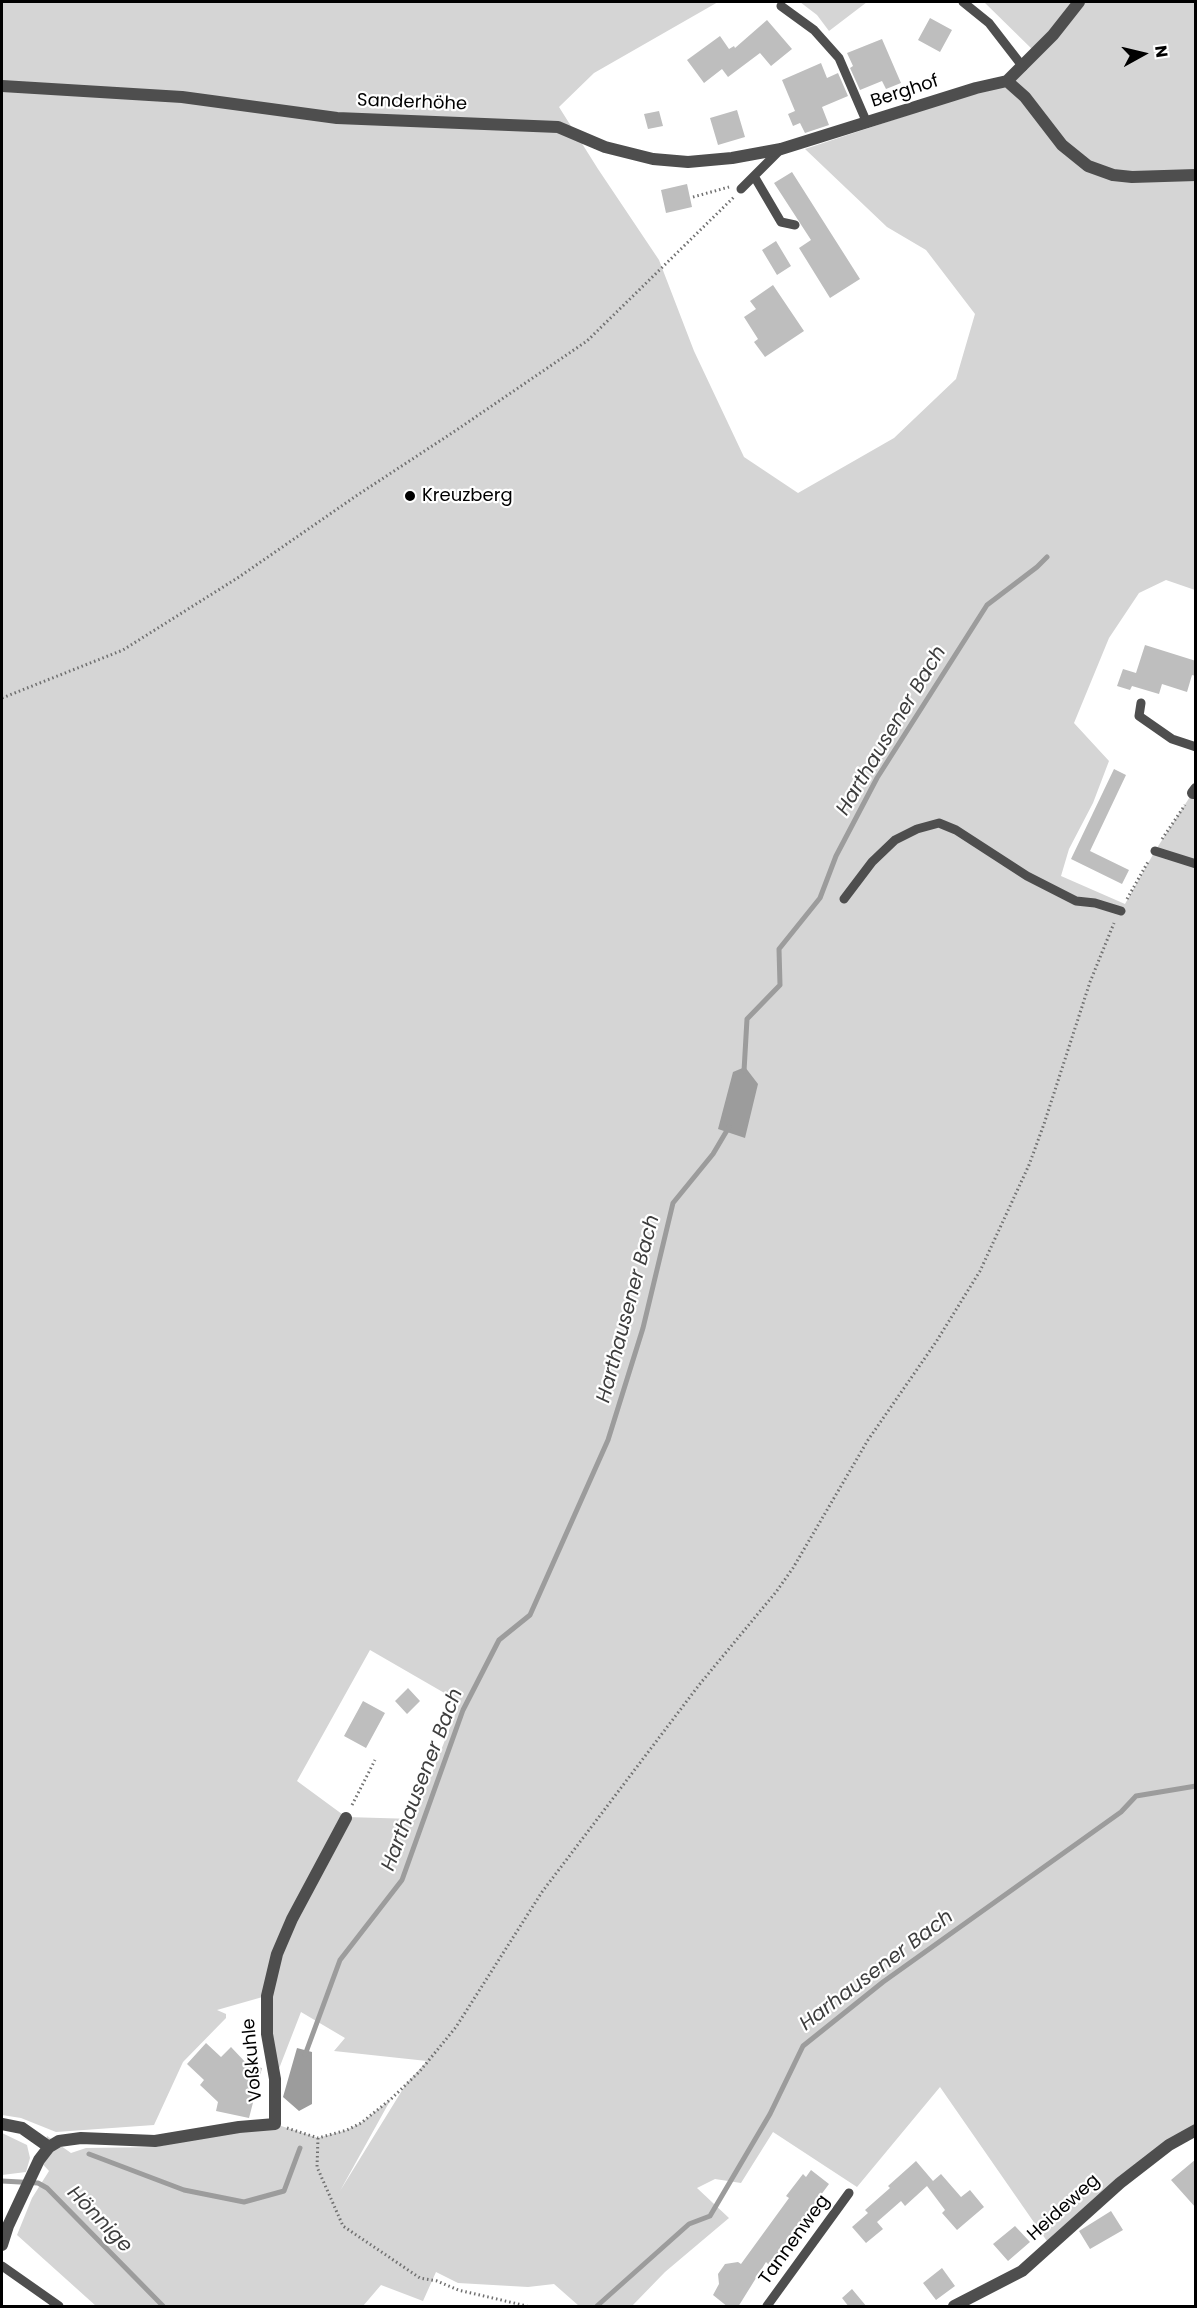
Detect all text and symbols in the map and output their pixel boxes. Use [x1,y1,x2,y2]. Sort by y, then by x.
north arrow [1113,24,1173,84]
text: N [1149,44,1174,59]
street label: Berghof [868,71,942,113]
street label: Sanderhöhe [357,90,467,116]
place label: Kreuzberg [422,485,513,507]
marker: Kreuzberg [403,489,417,503]
water label: Harthausener Bach [832,642,952,820]
water label: Harthausener Bach [592,1212,666,1406]
water label: Harthausener Bach [377,1685,469,1875]
water label: Harhausener Bach [795,1905,959,2037]
street label: Voßkuhle [239,2017,267,2103]
street label: Heideweg [1024,2170,1104,2246]
water label: Hönnige [62,2182,136,2258]
street label: Tannenweg [755,2191,835,2289]

